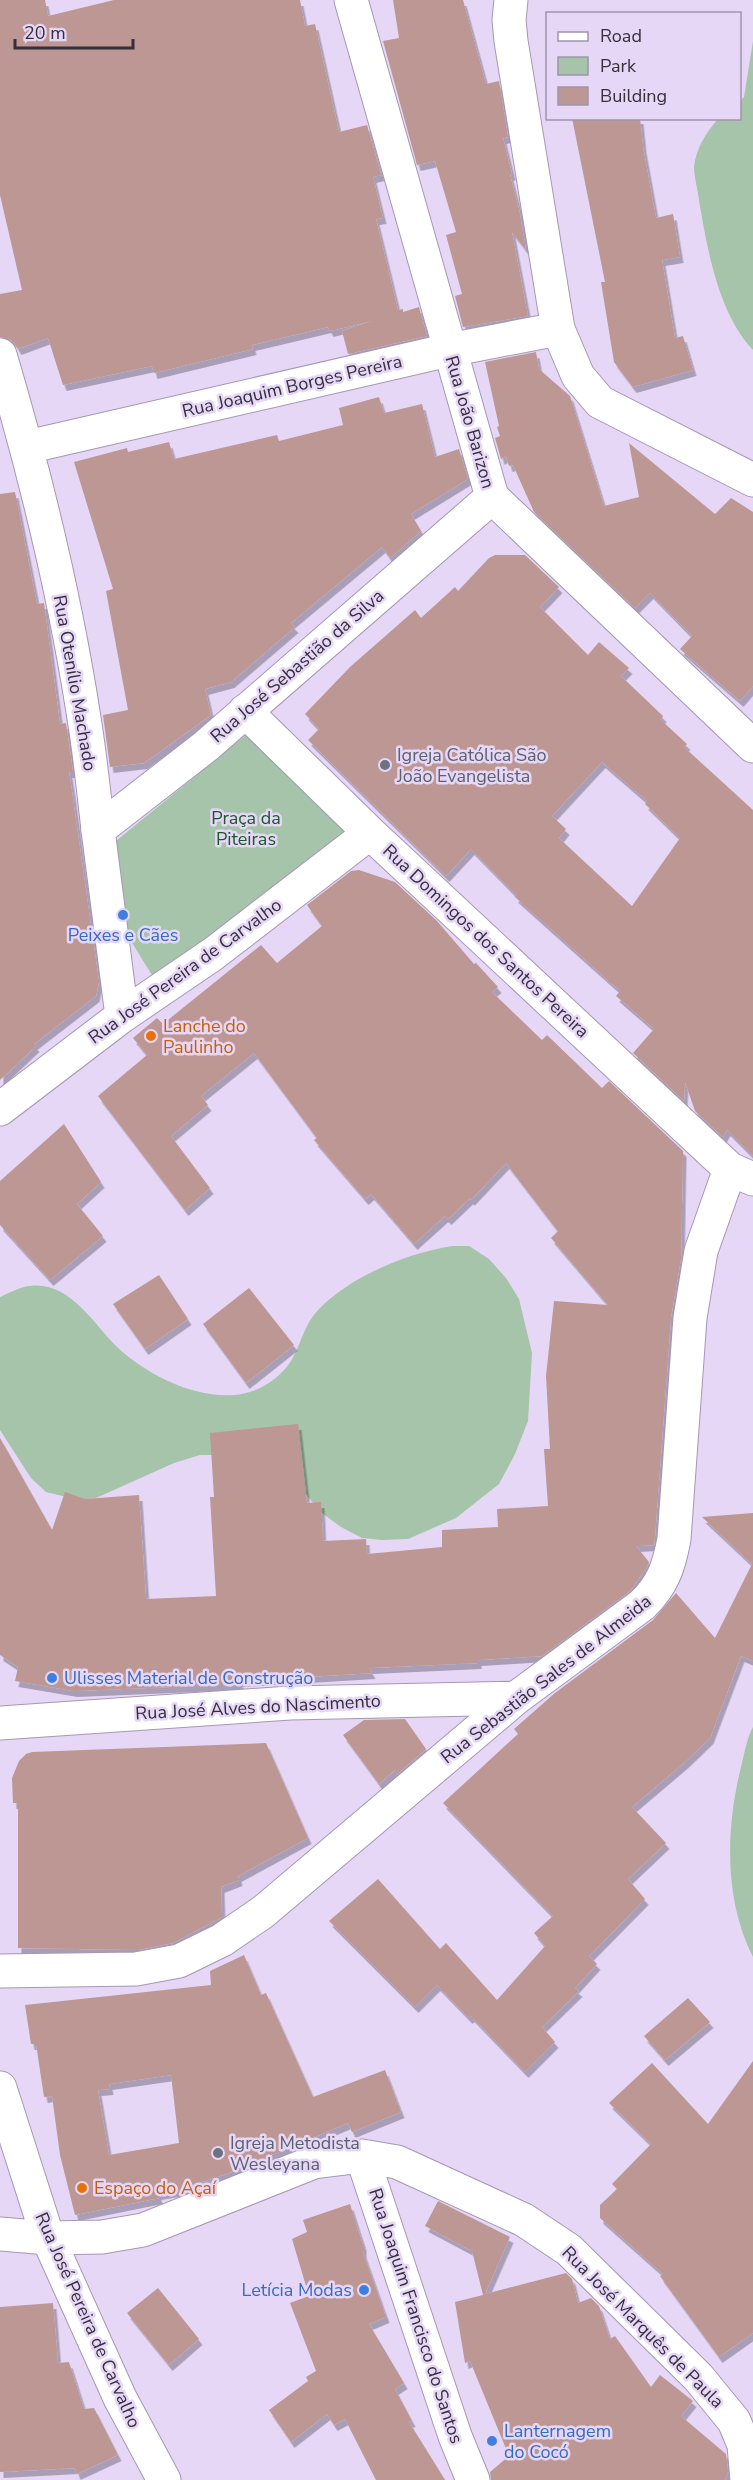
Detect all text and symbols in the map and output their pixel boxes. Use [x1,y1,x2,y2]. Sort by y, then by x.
scale bar [15,12,134,50]
legend [546,12,741,120]
text: 20 m [24,21,66,45]
text: Road [600,24,642,48]
text: Park [600,54,637,78]
text: Building [600,84,667,108]
street label: Rua Joaquim Borges Pereira [180,349,404,423]
street label: Rua João Barizon [440,353,500,491]
street label: Rua José Sebastião da Silva [205,584,389,748]
street label: Rua Otenílio Machado [48,593,102,773]
place label: Igreja Católica São João Evangelista [396,743,547,788]
marker: Igreja Católica São João Evangelista [378,758,392,772]
park label: Praça da Piteiras [211,806,281,851]
street label: Rua Domingos dos Santos Pereira [378,839,594,1043]
street label: Rua José Pereira de Carvalho [84,893,286,1049]
marker: Peixes e Cães [116,908,130,922]
place label: Peixes e Cães [68,923,178,947]
place label: Lanche do Paulinho [163,1014,246,1059]
marker: Lanche do Paulinho [144,1029,158,1043]
street label: Rua Sebastião Sales de Almeida [436,1589,656,1769]
place label: Ulisses Material de Construção [64,1666,313,1690]
marker: Ulisses Material de Construção [45,1671,59,1685]
street label: Rua José Alves do Nascimento [135,1689,381,1725]
place label: Igreja Metodista Wesleyana [230,2131,360,2176]
marker: Igreja Metodista Wesleyana [211,2146,225,2160]
place label: Espaço do Açaí [94,2176,217,2200]
marker: Espaço do Açaí [75,2181,89,2195]
street label: Rua Joaquim Francisco do Santos [363,2185,469,2447]
street label: Rua José Pereira de Carvalho [30,2209,146,2431]
street label: Rua José Marquês de Paula [557,2241,729,2413]
place label: Letícia Modas [242,2278,352,2302]
marker: Letícia Modas [357,2283,371,2297]
place label: Lanternagem do Cocó [504,2419,611,2464]
marker: Lanternagem do Cocó [485,2434,499,2448]

